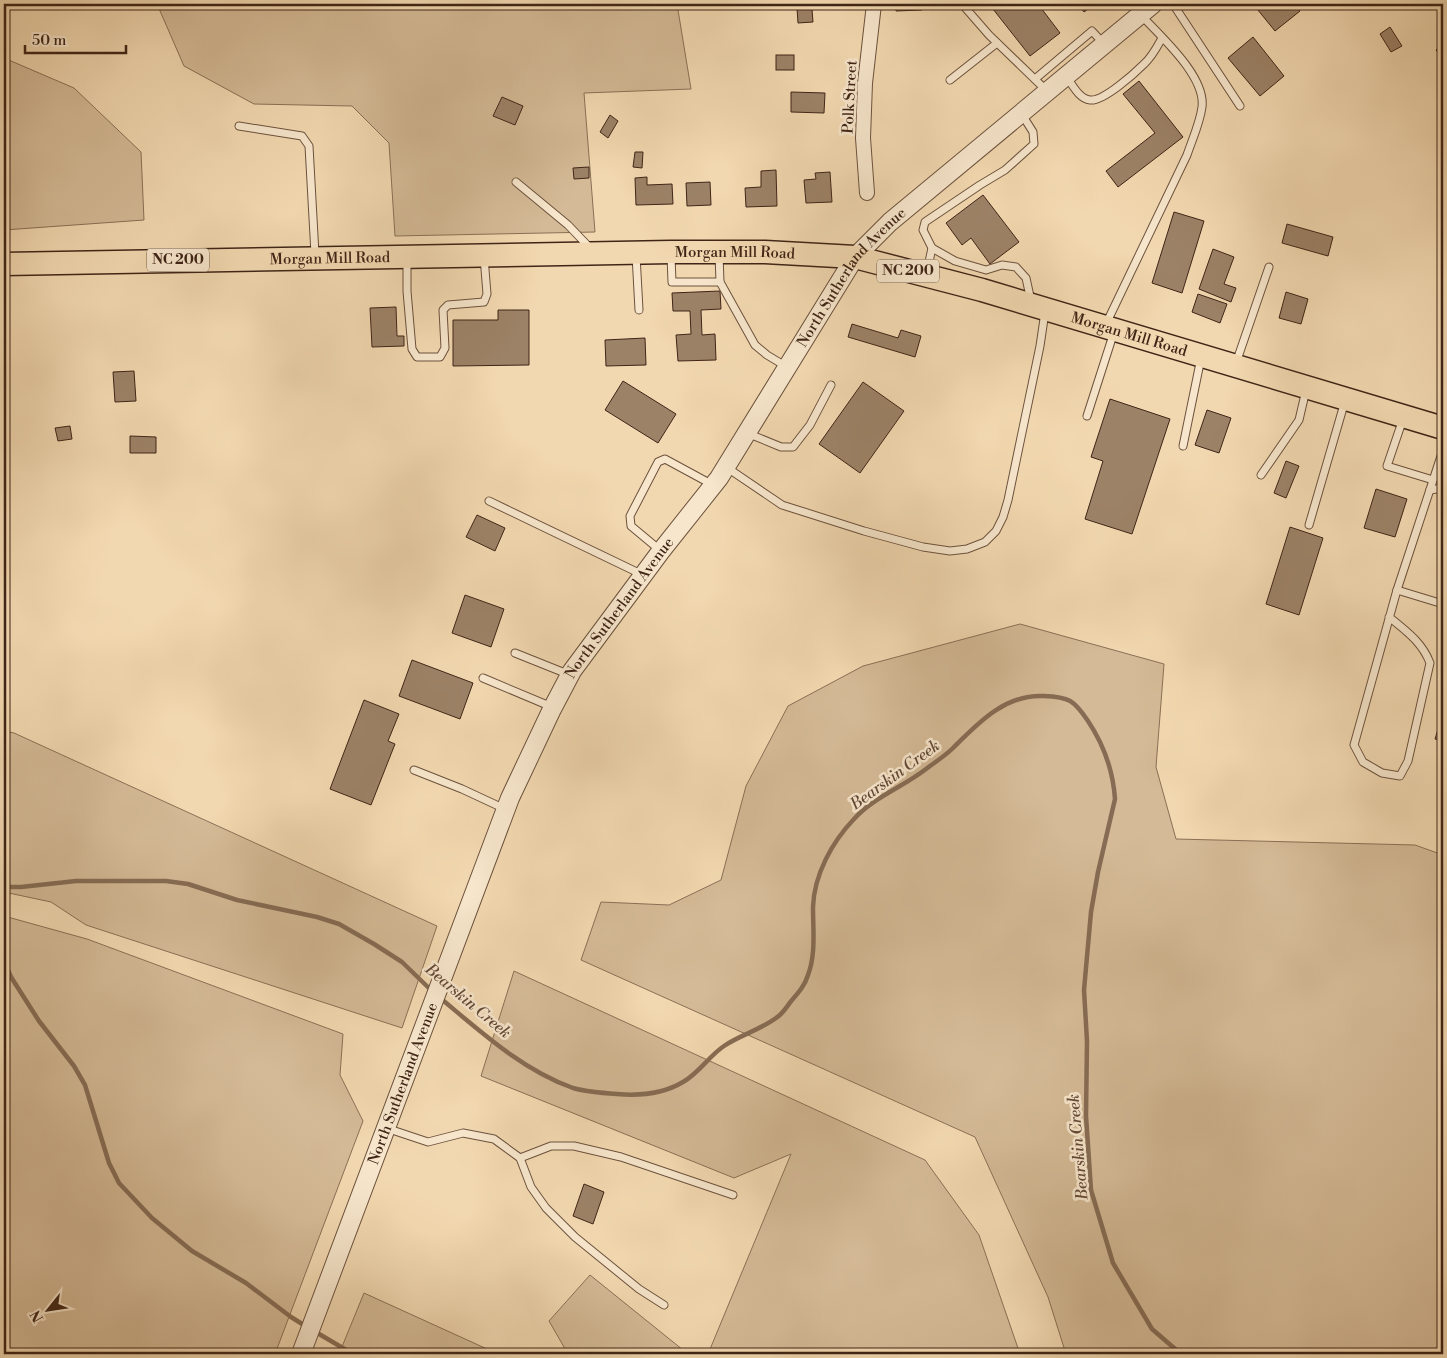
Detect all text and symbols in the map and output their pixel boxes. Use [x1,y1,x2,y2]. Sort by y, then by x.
scale bar [25,22,126,54]
text: 50 m [32,31,66,50]
street label: Polk Street [839,59,861,134]
street label: North Sutherland Avenue [792,203,910,351]
street label: Morgan Mill Road [675,242,796,263]
road number: NC 200 [147,248,209,272]
street label: Morgan Mill Road [270,248,391,269]
road number: NC 200 [877,260,939,282]
street label: Morgan Mill Road [1069,308,1190,361]
street label: North Sutherland Avenue [560,533,678,682]
water label: Bearskin Creek [845,736,944,815]
water label: Bearskin Creek [420,959,515,1043]
street label: North Sutherland Avenue [364,1000,442,1167]
water label: Bearskin Creek [1063,1093,1093,1202]
north arrow [22,1286,72,1336]
text: N [27,1307,48,1325]

